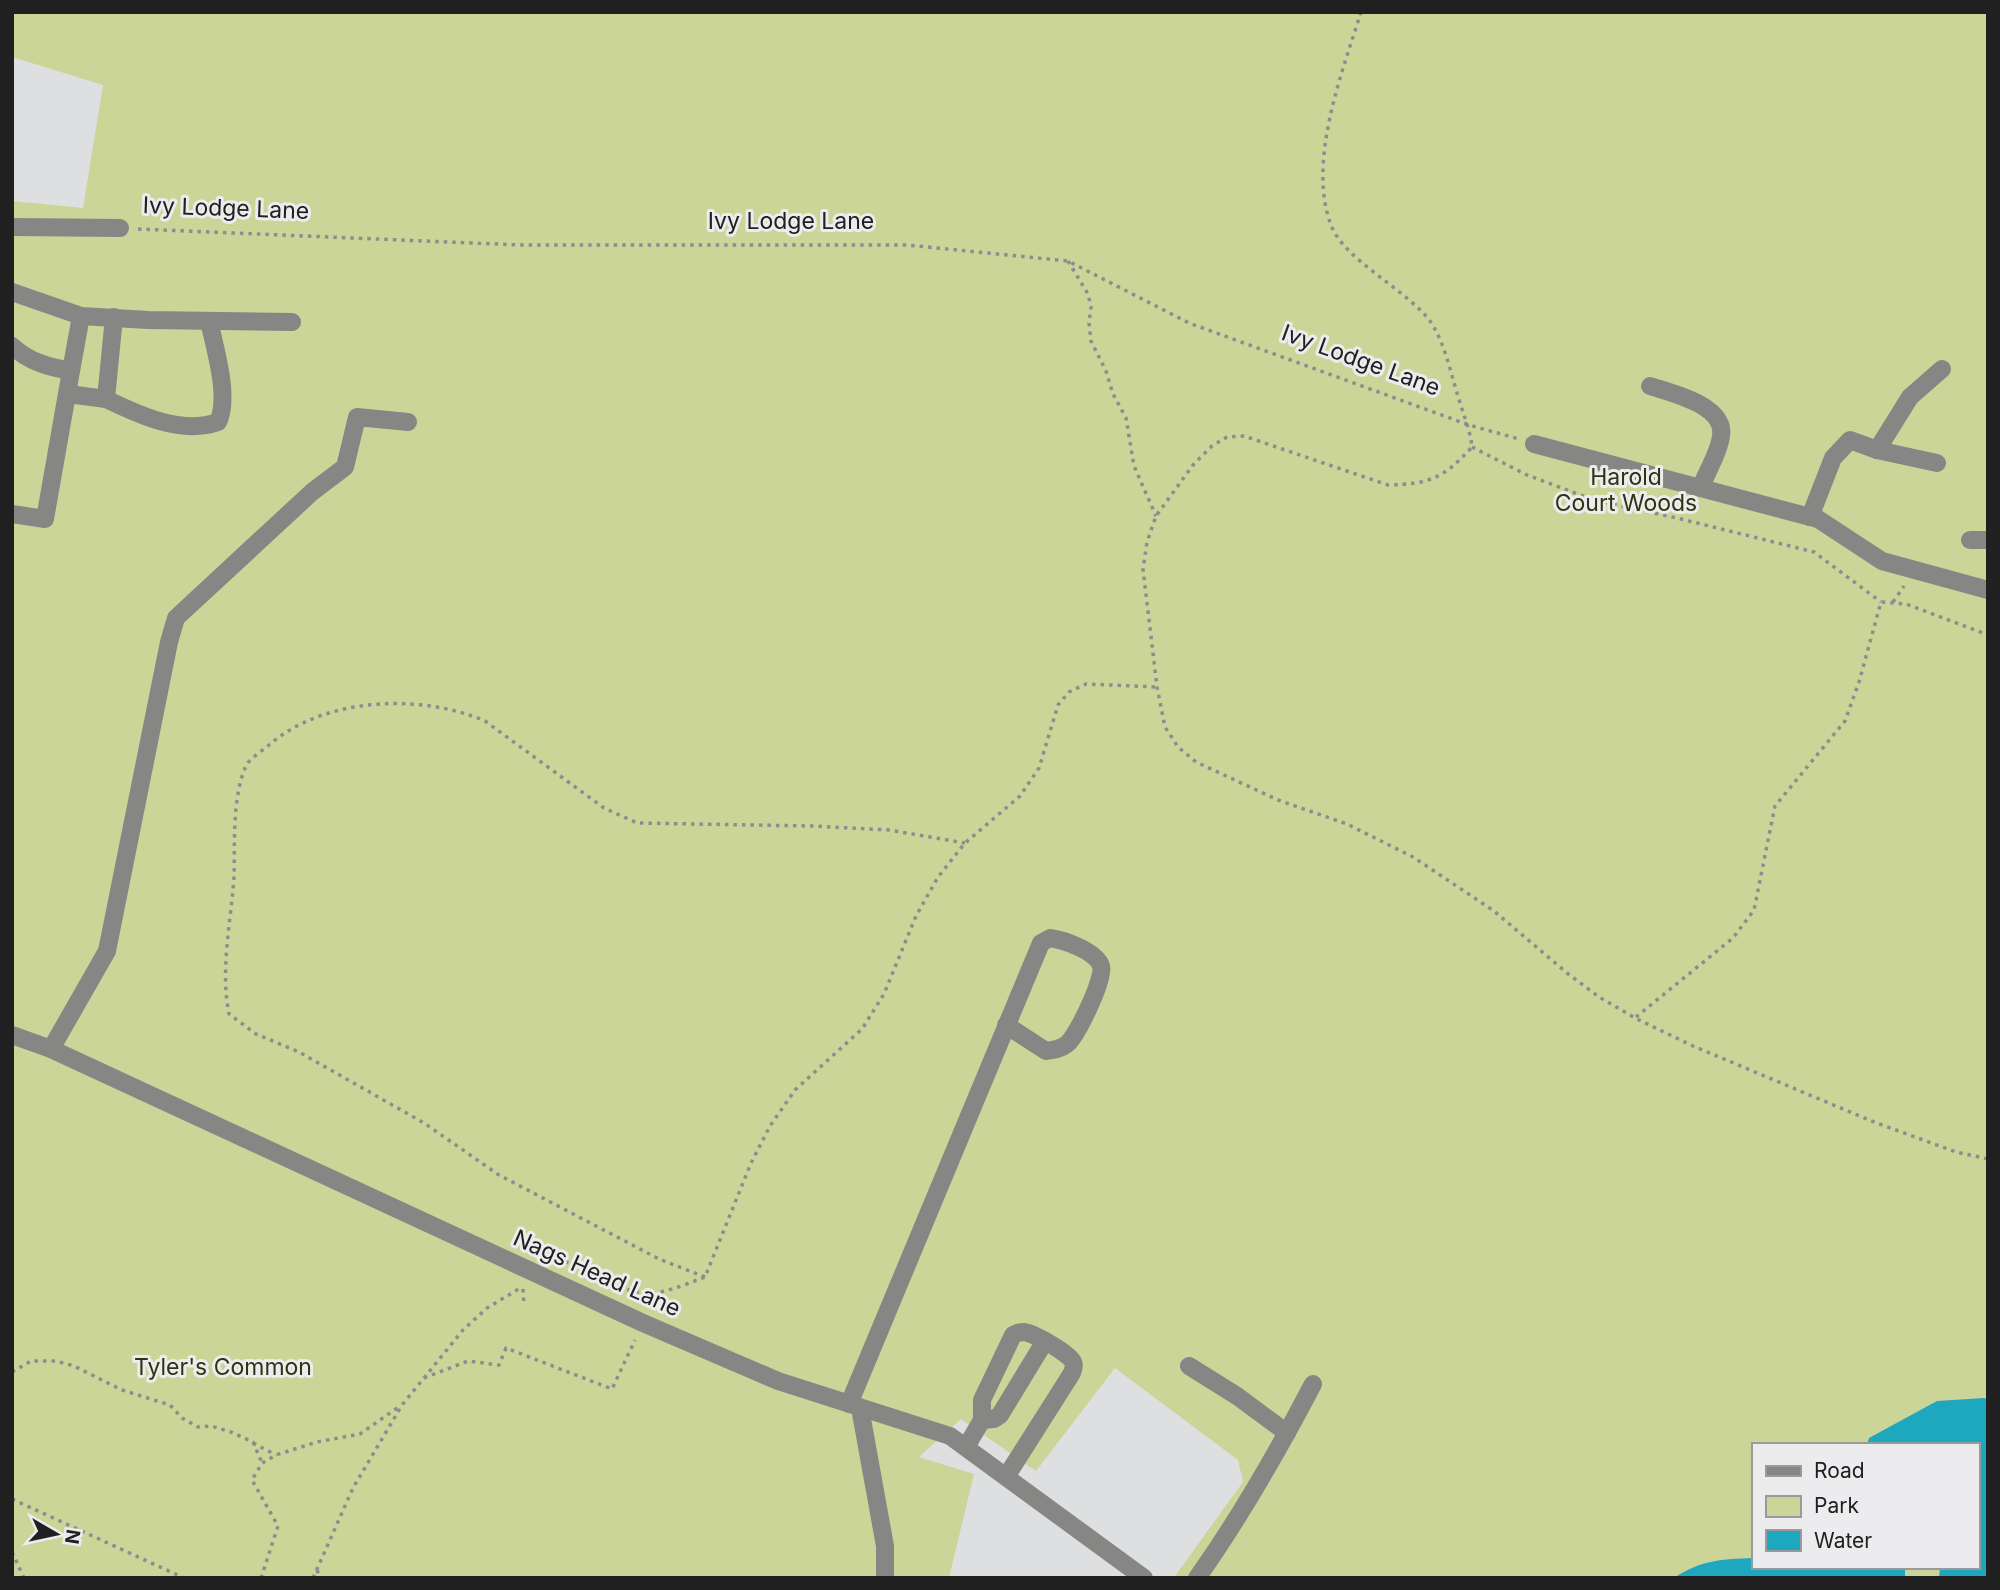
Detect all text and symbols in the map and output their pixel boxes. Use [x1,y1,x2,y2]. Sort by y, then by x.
street label: Ivy Lodge Lane [142,191,310,225]
street label: Ivy Lodge Lane [708,207,874,235]
street label: Ivy Lodge Lane [1278,318,1444,402]
park label: Harold Court Woods [1555,463,1697,517]
street label: Nags Head Lane [509,1224,685,1322]
park label: Tyler's Common [134,1353,312,1381]
legend [1752,1443,1979,1569]
text: Road [1814,1458,1865,1483]
text: Park [1814,1493,1859,1518]
north arrow [21,1499,91,1569]
text: N [60,1528,85,1546]
text: Water [1814,1528,1872,1553]

